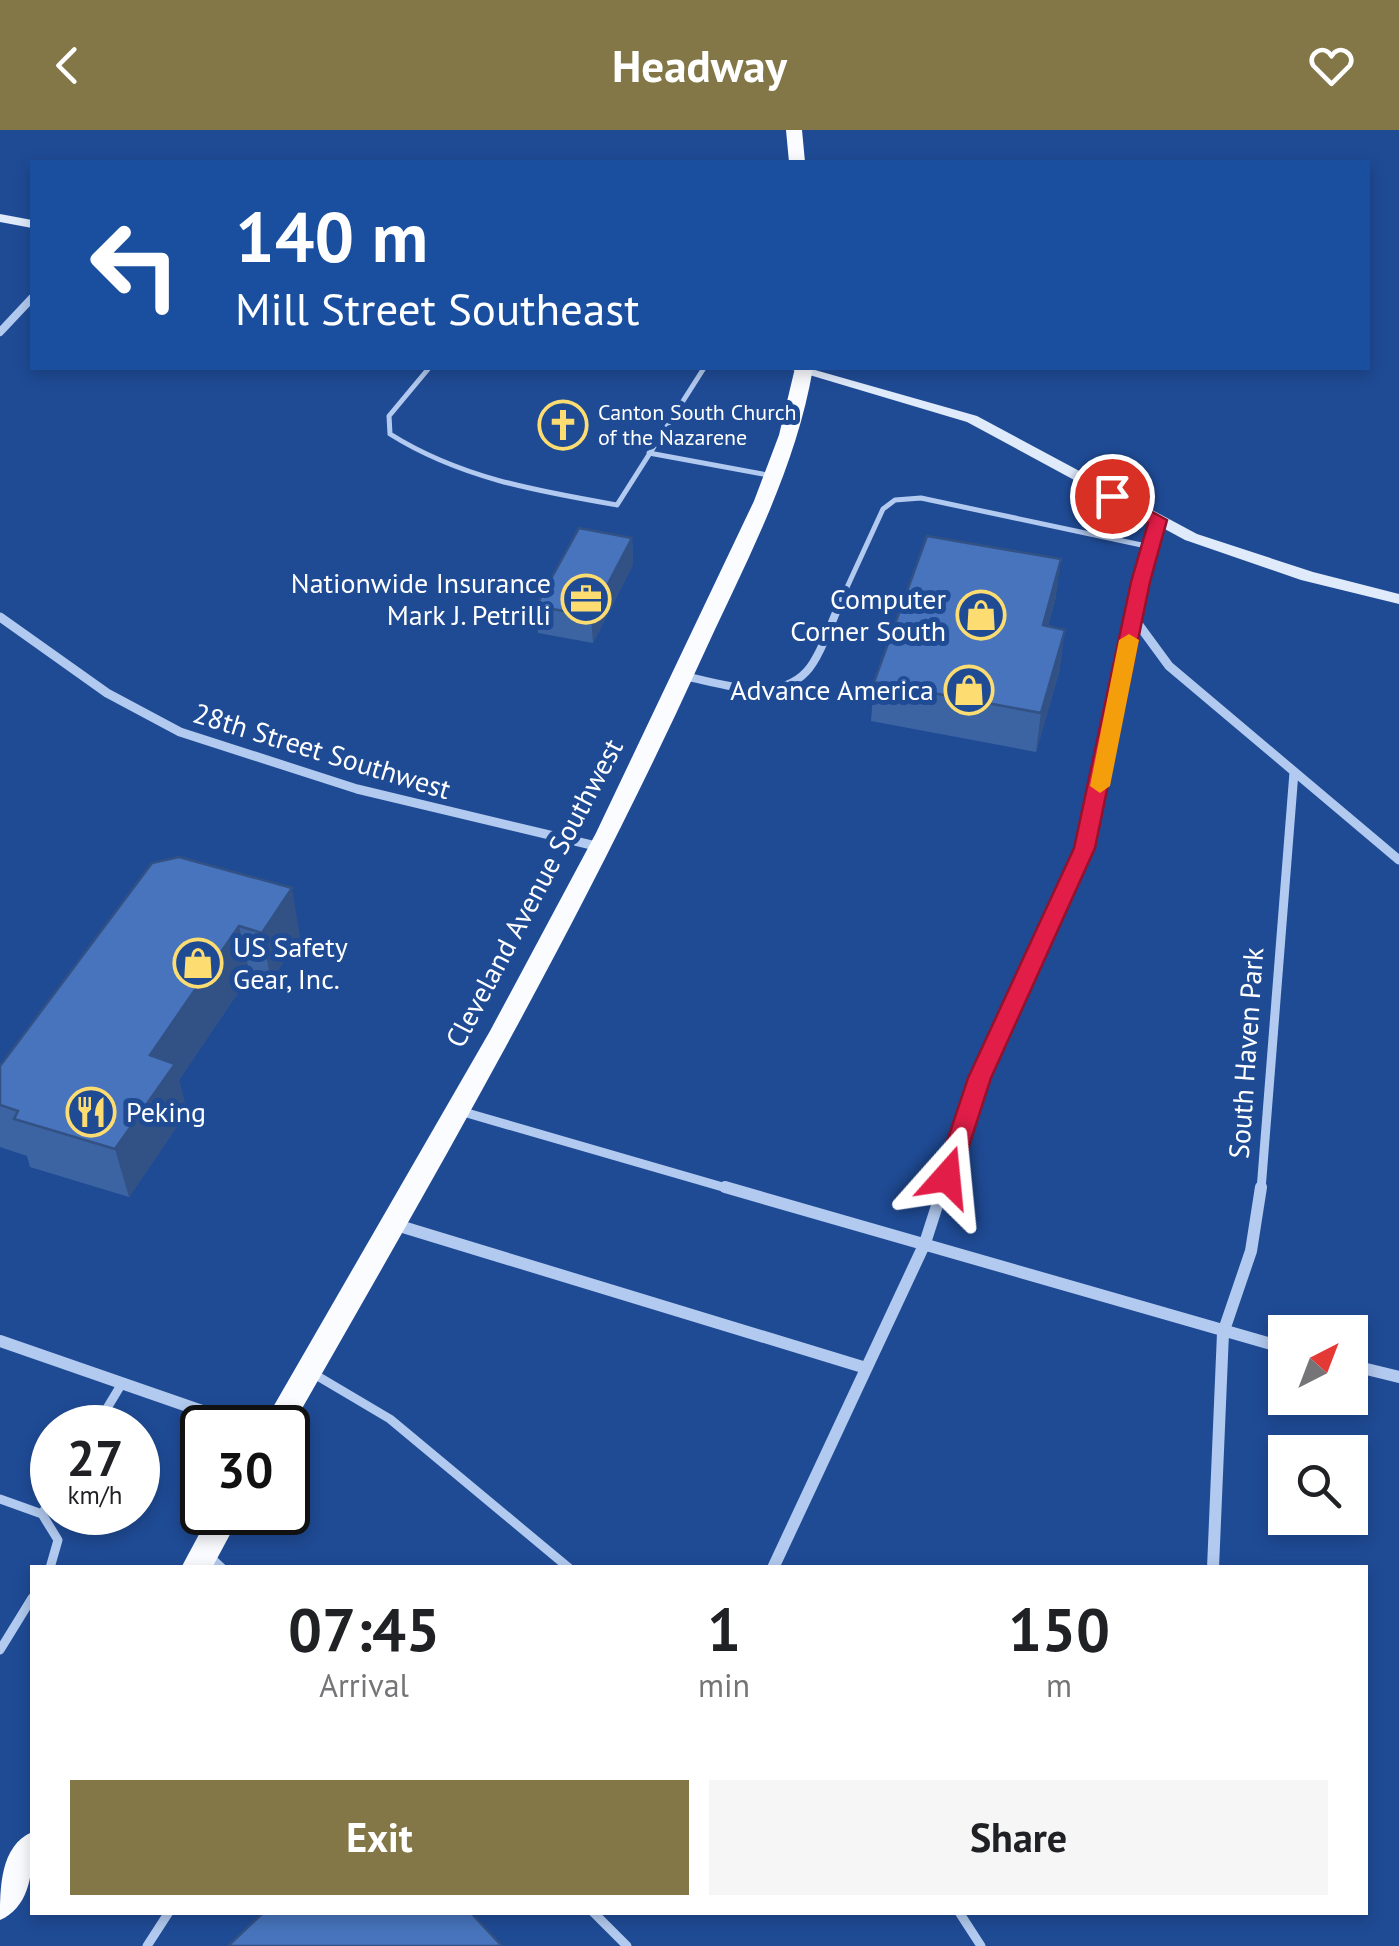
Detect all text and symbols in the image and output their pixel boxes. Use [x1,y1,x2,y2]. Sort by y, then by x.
text: Headway [612,36,787,94]
icon: back [40,38,95,93]
icon: heart [1304,38,1359,93]
text: 140 m [235,191,428,281]
icon: left [70,200,200,330]
text: Mill Street Southeast [235,279,639,337]
place label: Canton South Church of the Nazarene [598,398,797,451]
church icon: Canton South Church of the Nazarene [537,399,589,451]
pin [1070,454,1155,539]
icon: arrive [1085,469,1140,524]
place label: Nationwide Insurance Mark J. Petrilli [291,564,551,633]
office icon: Nationwide Insurance Mark J. Petrilli [560,573,612,625]
place label: Computer Corner South [790,580,946,649]
shop icon: Computer Corner South [955,589,1007,641]
shop icon: Advance America [943,664,995,716]
place label: Advance America [730,671,934,708]
street label: 28th Street Southwest [189,694,456,807]
street label: Cleveland Avenue Southwest [436,731,631,1054]
place label: US Safety Gear, Inc. [233,928,348,997]
shop icon: US Safety Gear, Inc. [172,937,224,989]
street label: South Haven Park [1220,946,1271,1160]
restaurant icon: Peking [65,1086,117,1138]
place label: Peking [126,1093,206,1130]
position arrow [895,1125,999,1229]
north arrow [1268,1315,1368,1415]
map controls [1268,1315,1368,1535]
speed limit sign: 30 [180,1405,310,1535]
text: 27 [67,1425,123,1490]
button: search [1268,1435,1368,1535]
text: km/h [68,1479,122,1511]
text: 07:45 [288,1590,440,1668]
text: 1 [707,1590,741,1668]
text: 150 [1008,1590,1110,1668]
text: Arrival [319,1664,409,1706]
text: min [698,1664,750,1706]
text: m [1046,1664,1072,1706]
button: Exit [70,1780,689,1895]
button: Share [709,1780,1328,1895]

